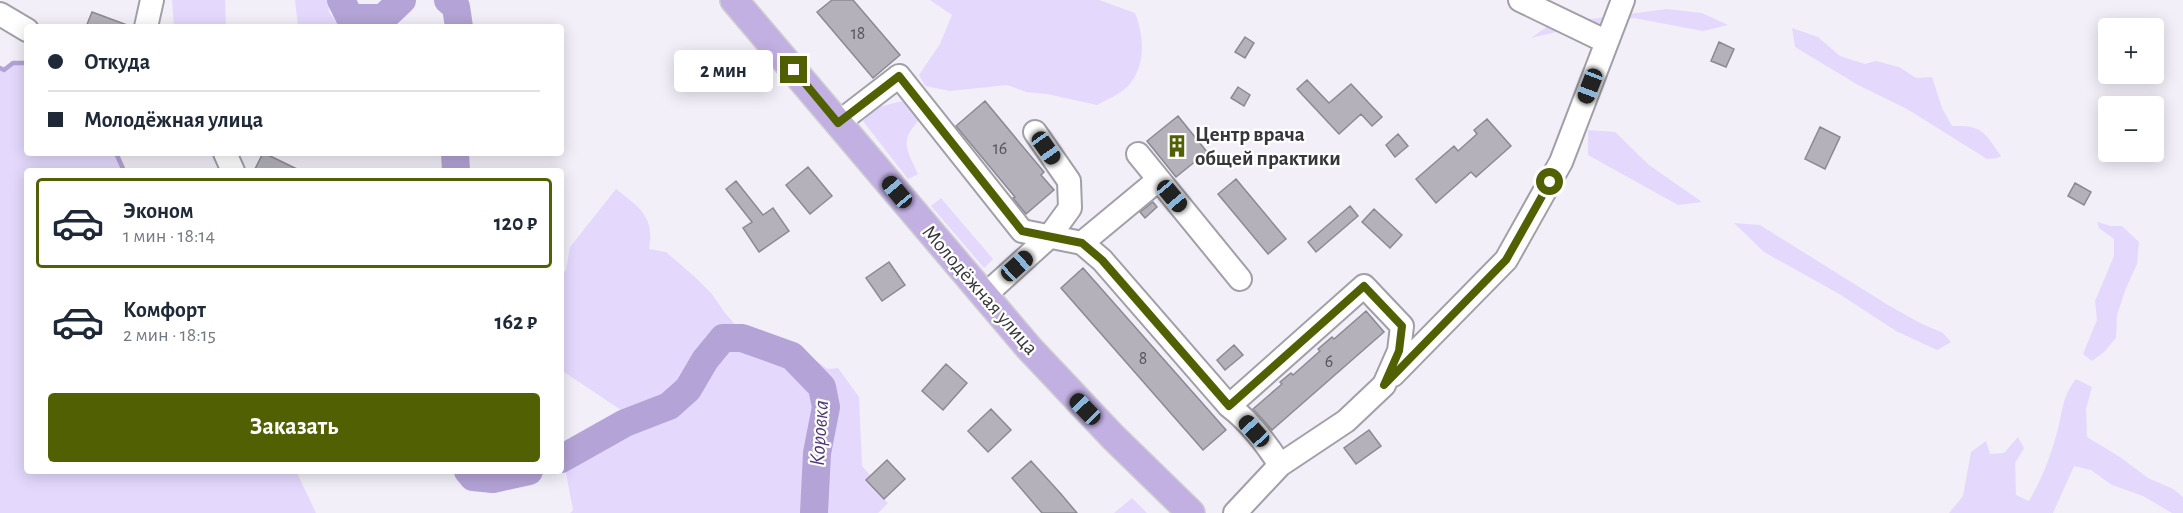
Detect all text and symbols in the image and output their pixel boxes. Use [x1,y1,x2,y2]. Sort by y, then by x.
map controls [2098,18,2164,162]
button: + [2098,18,2164,84]
house number: 18 [851,25,865,43]
callout: 2 мин [674,49,773,91]
text: Откуда [84,51,150,73]
route end [780,56,807,83]
text: 2 мин [700,61,747,81]
car [1575,66,1605,106]
button: − [2098,96,2164,162]
text: Молодёжная улица [84,109,263,131]
place label: Центр врача общей практики [1195,124,1341,169]
car [1028,128,1064,168]
building icon: Центр врача общей практики [1164,133,1190,159]
house number: 16 [993,140,1007,158]
route start [1536,168,1563,195]
car [879,172,915,212]
car [1154,176,1190,216]
icon: car [51,196,105,250]
text: Эконом [123,200,194,222]
text: 120 ₽ [494,212,537,234]
street label: Молодёжная улица [918,221,1042,359]
text: 1 мин · 18:14 [123,226,215,246]
car [998,247,1036,285]
icon: car [51,295,105,349]
text: Комфорт [123,299,206,321]
text: 162 ₽ [494,311,537,333]
text: 2 мин · 18:15 [123,325,216,345]
house number: 8 [1139,350,1147,368]
house number: 6 [1325,353,1333,371]
car [1066,390,1104,428]
button: Заказать [48,393,540,462]
water label: Коровка [806,399,833,467]
car [1235,412,1273,450]

